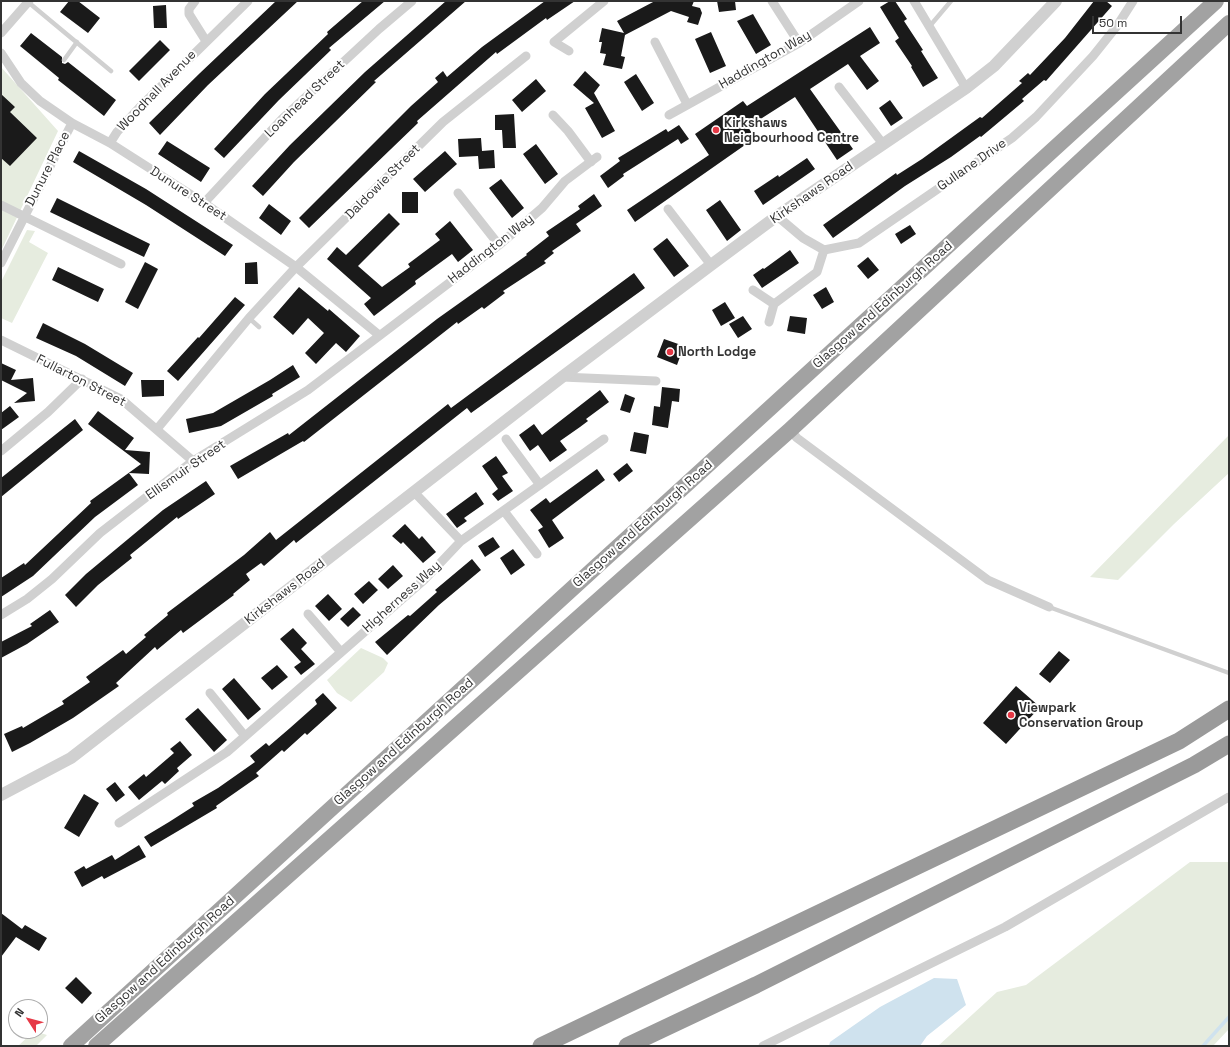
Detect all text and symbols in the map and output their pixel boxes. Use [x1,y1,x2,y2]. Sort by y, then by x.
scale bar [1094,8,1184,34]
text: 50 m [1099,15,1127,31]
street label: Haddington Way [716,27,814,93]
street label: Woodhall Avenue [114,47,200,135]
street label: Loanhead Street [262,57,348,141]
place label: Kirkshaws Neigbourhood Centre [724,115,859,146]
marker: Kirkshaws Neigbourhood Centre [711,125,721,135]
street label: Dunure Place [22,129,74,209]
street label: Gullane Drive [935,136,1009,194]
street label: Daldowie Street [342,141,424,223]
street label: Kirkshaws Road [768,159,856,227]
street label: Dunure Street [147,164,229,224]
street label: Haddington Way [445,211,537,287]
street label: Glasgow and Edinburgh Road [810,238,956,372]
place label: North Lodge [678,344,756,360]
marker: North Lodge [665,347,675,357]
street label: Fullarton Street [34,352,128,410]
street label: Ellismuir Street [143,437,229,503]
street label: Glasgow and Edinburgh Road [570,457,716,591]
street label: Kirkshaws Road [242,556,328,628]
street label: Higherness Way [360,558,444,636]
street label: Glasgow and Edinburgh Road [331,675,477,809]
place label: Viewpark Conservation Group [1019,700,1143,731]
marker: Viewpark Conservation Group [1006,710,1016,720]
street label: Glasgow and Edinburgh Road [92,893,238,1027]
north arrow [8,999,48,1039]
text: N [11,1005,27,1020]

